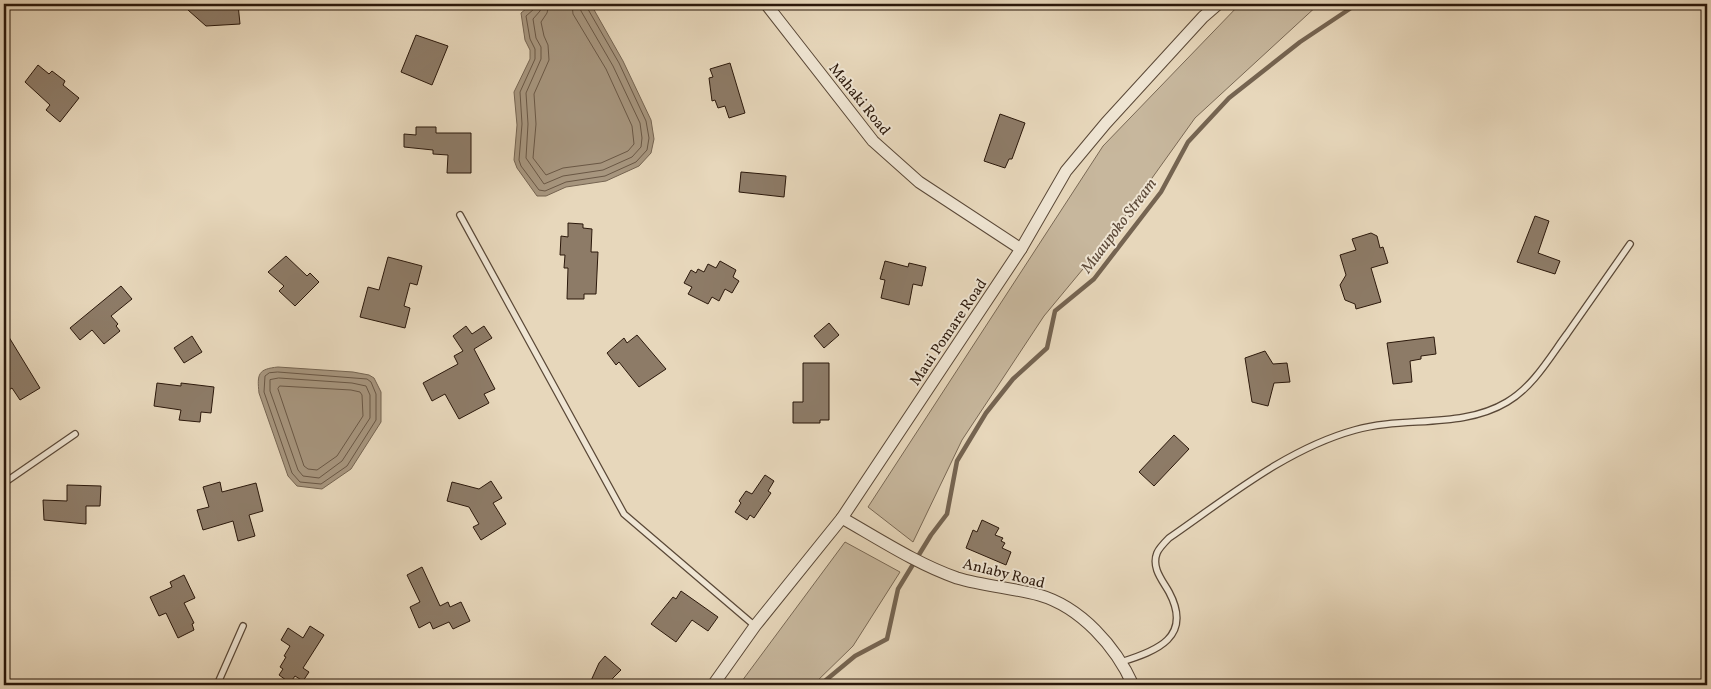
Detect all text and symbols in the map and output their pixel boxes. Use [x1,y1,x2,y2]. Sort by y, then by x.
street label: Mahaki Road [823,59,894,141]
water label: Muaupoko Stream [1076,174,1163,279]
street label: Maui Pomare Road [906,275,993,390]
street label: Anlaby Road [960,554,1047,595]

